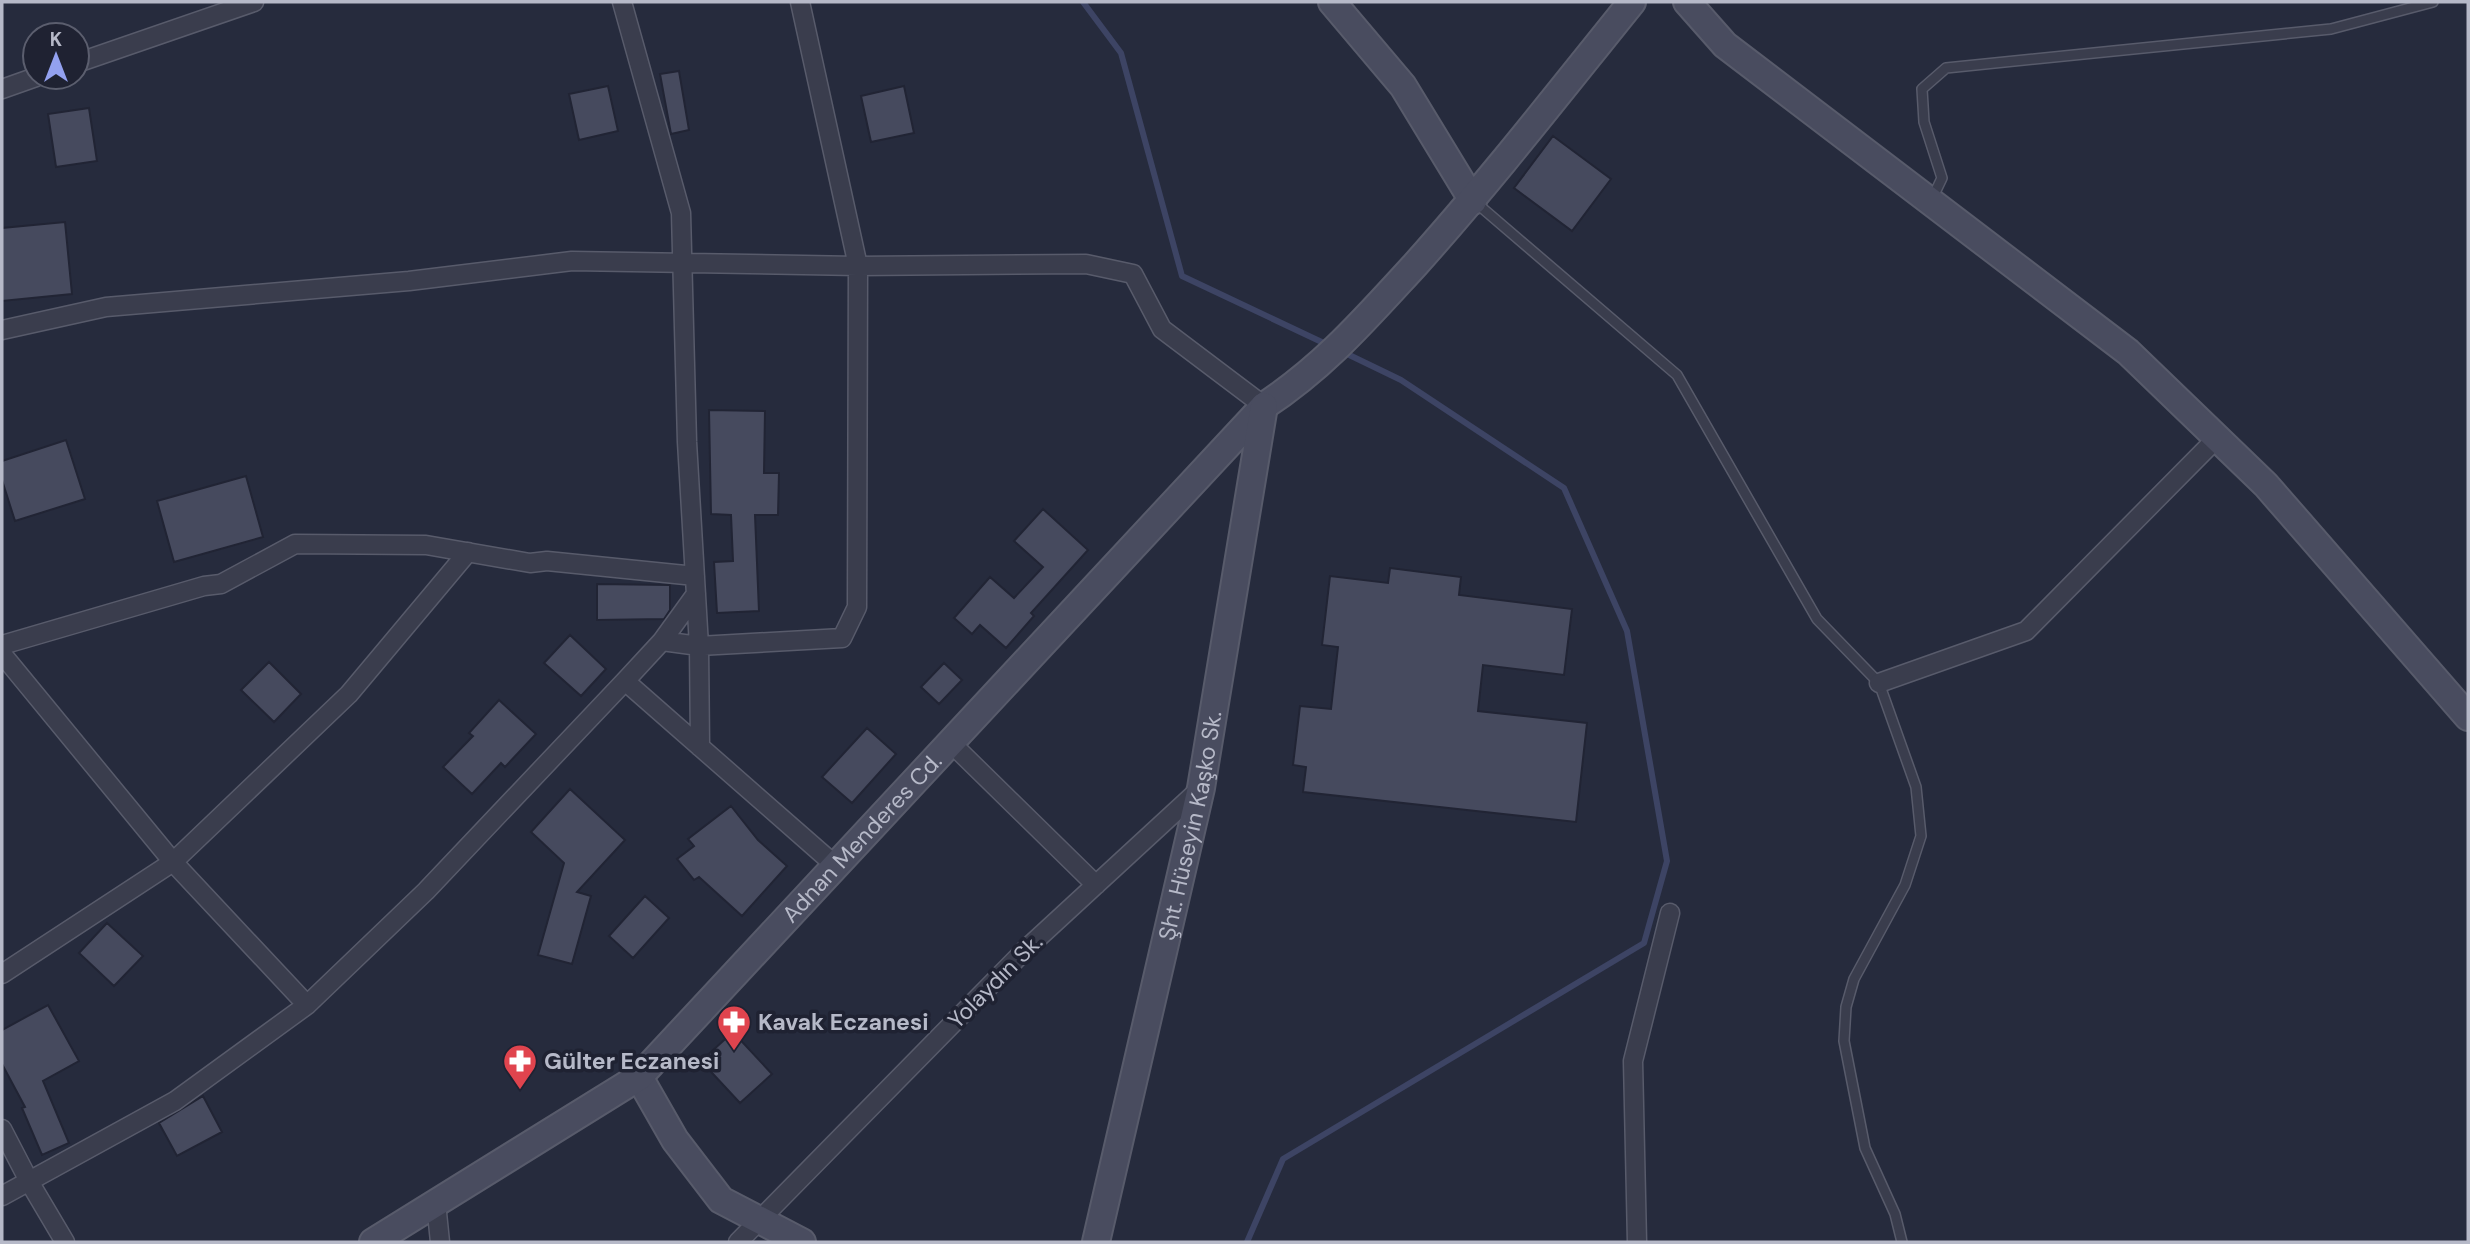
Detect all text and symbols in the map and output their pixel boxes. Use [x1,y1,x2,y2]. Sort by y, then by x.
north arrow [21,21,91,91]
text: K [50,27,62,52]
street label: Şht. Hüseyin Kaşko Sk. [1151,709,1228,943]
street label: Adnan Menderes Cd. [775,746,948,929]
street label: Yolaydın Sk. [941,927,1049,1035]
pharmacy icon: Kavak Eczanesi [715,1003,753,1052]
place label: Kavak Eczanesi [758,1007,929,1037]
pharmacy icon: Gülter Eczanesi [501,1042,539,1091]
place label: Gülter Eczanesi [544,1046,719,1076]

